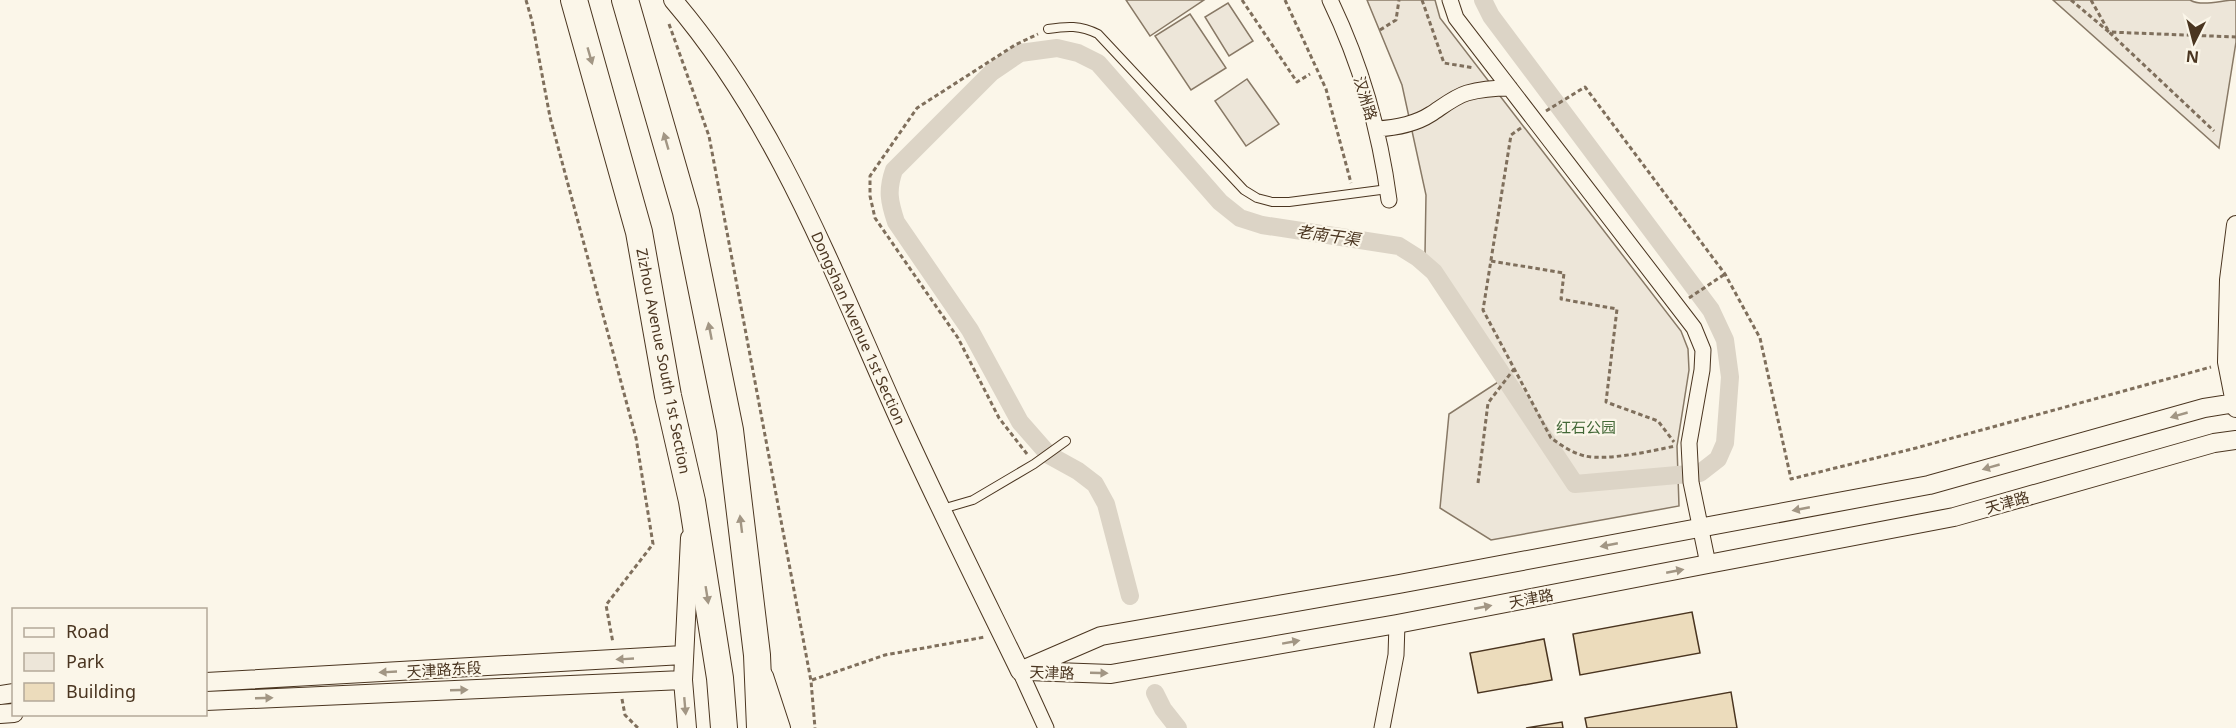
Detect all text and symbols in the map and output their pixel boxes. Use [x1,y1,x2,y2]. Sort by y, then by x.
north arrow [2164,12,2224,72]
text: N [2185,45,2200,69]
one-way arrow [586,47,595,65]
street label: 汉洲路 [1350,74,1382,122]
one-way arrow [660,132,670,151]
water label: 老南干渠 [1295,220,1363,251]
street label: Dongshan Avenue 1st Section [807,228,911,428]
street label: Zizhou Avenue South 1st Section [632,247,696,475]
one-way arrow [705,322,714,341]
one-way arrow [2170,410,2188,420]
park label: 红石公园 [1556,417,1616,437]
one-way arrow [1982,463,2001,473]
street label: 天津路 [1983,486,2031,518]
one-way arrow [1791,505,1810,514]
one-way arrow [736,514,746,533]
one-way arrow [1600,540,1619,549]
one-way arrow [1665,566,1684,575]
street label: 天津路 [1507,584,1555,612]
one-way arrow [702,586,711,605]
one-way arrow [1474,602,1493,611]
legend [12,608,207,716]
text: Road [66,619,109,643]
one-way arrow [1282,637,1301,646]
text: Park [66,649,104,673]
one-way arrow [615,654,634,663]
street label: 天津路东段 [406,657,482,681]
street label: 天津路 [1029,661,1075,683]
one-way arrow [379,667,398,676]
one-way arrow [1090,669,1109,678]
text: Building [66,679,136,703]
one-way arrow [449,685,468,694]
one-way arrow [254,694,273,703]
one-way arrow [680,696,690,715]

